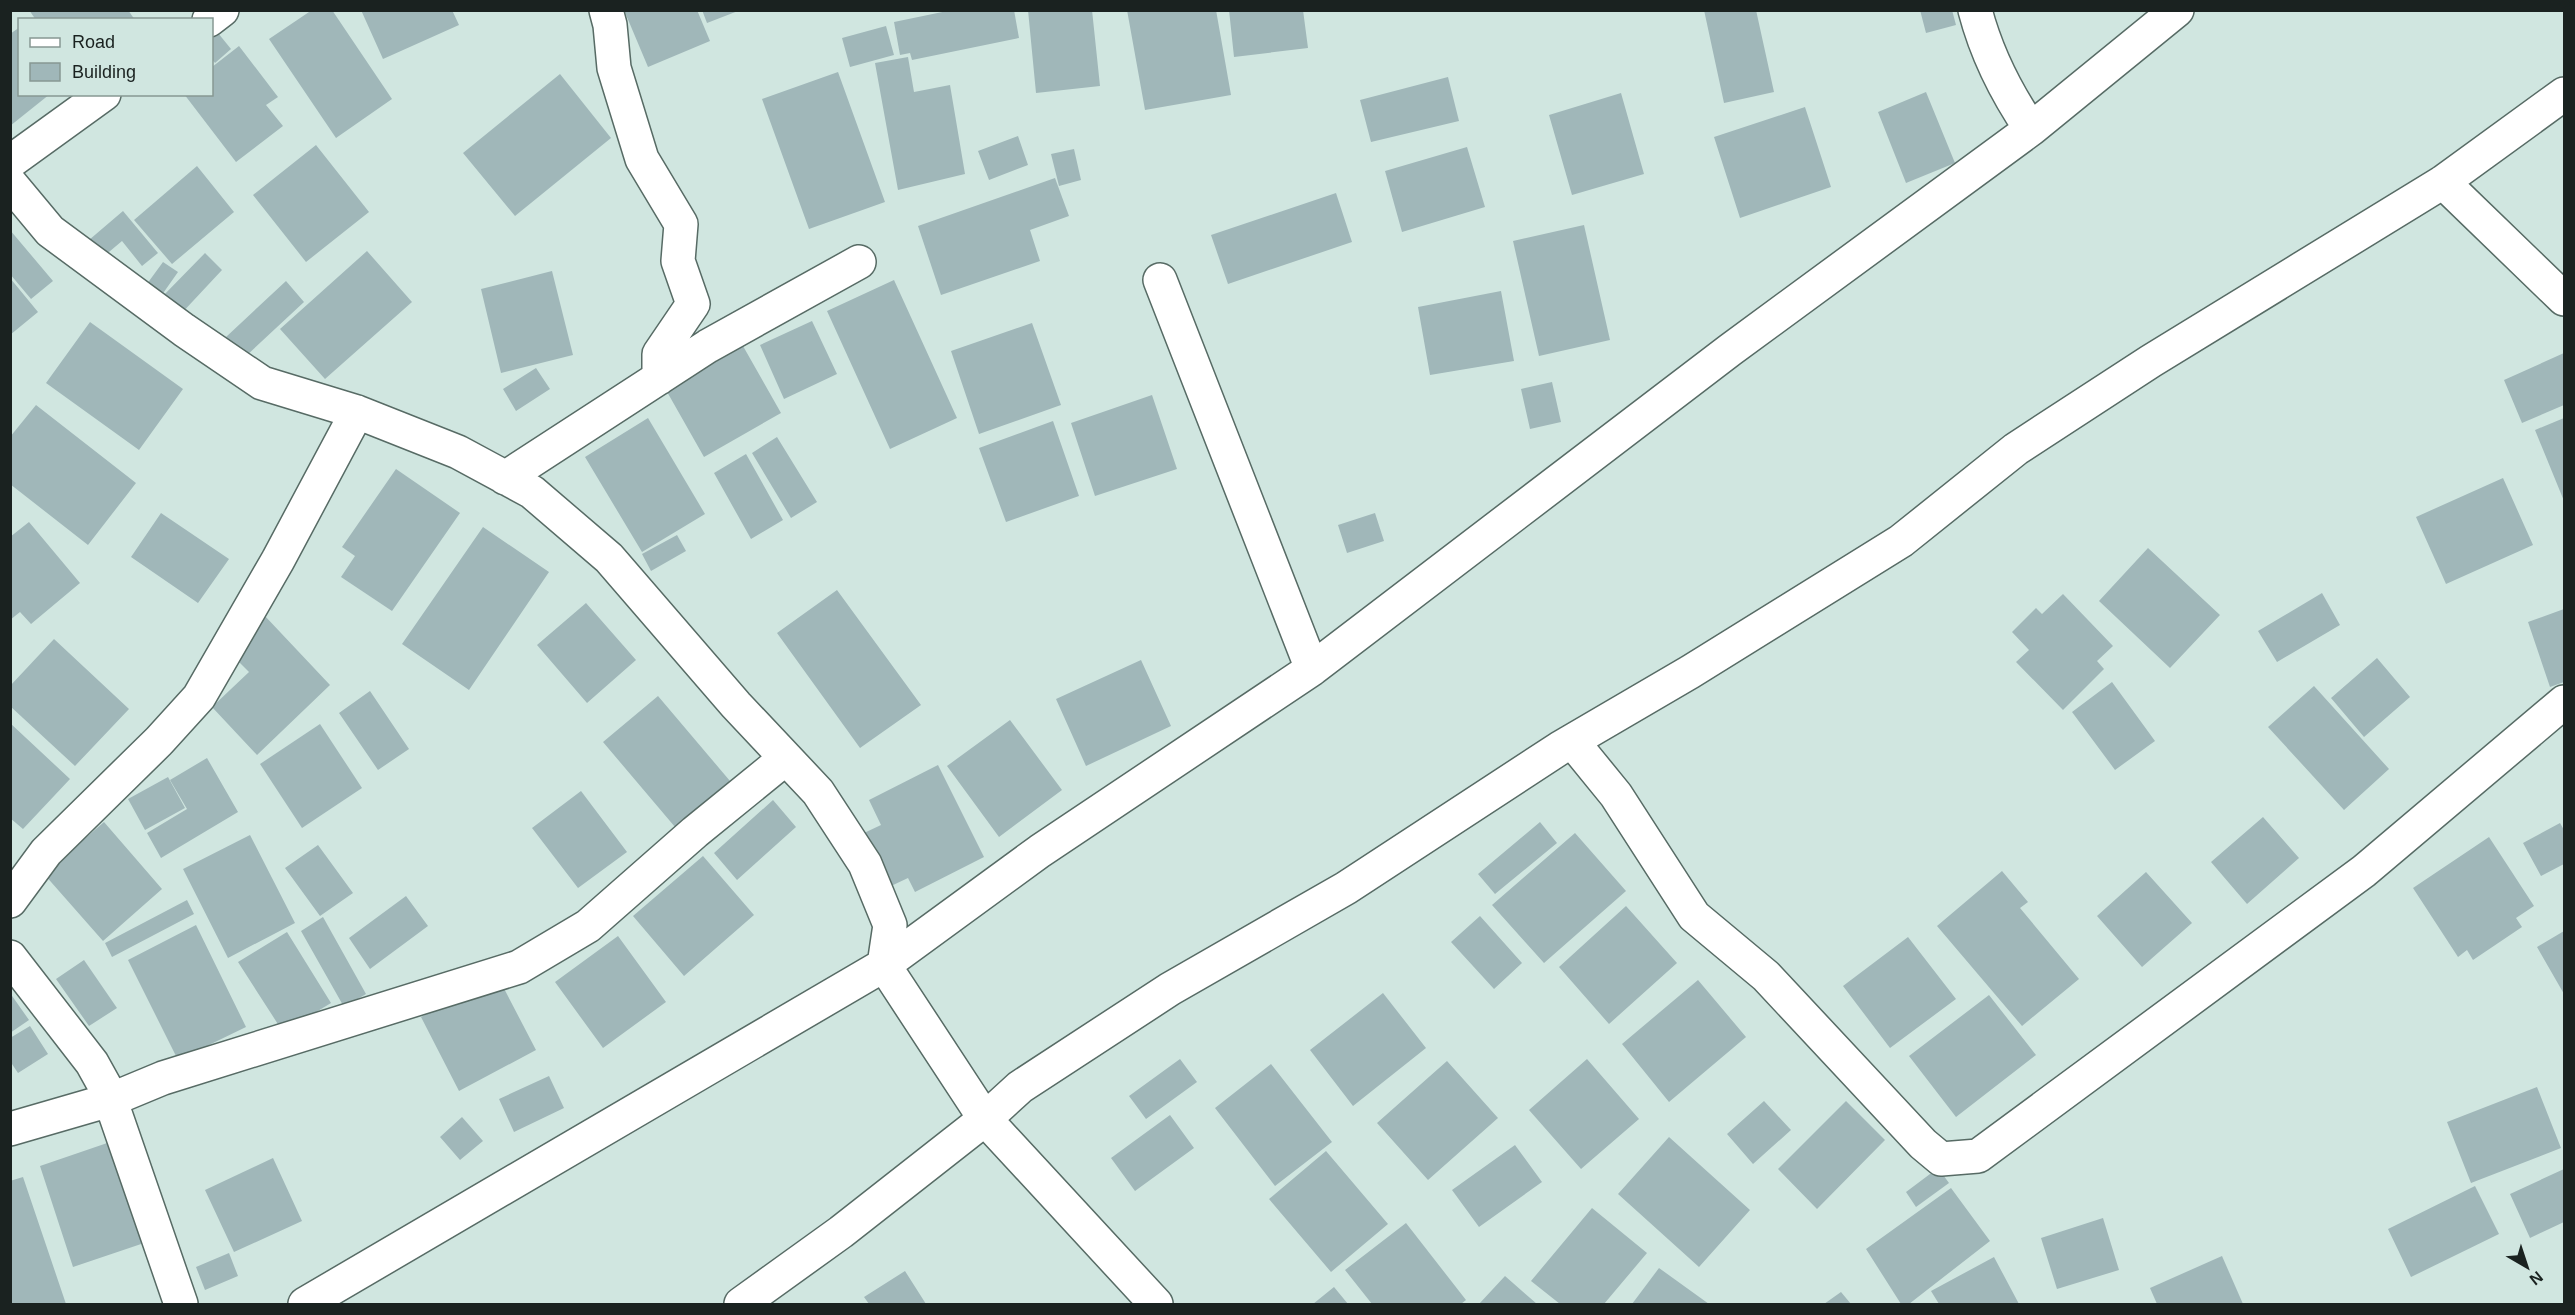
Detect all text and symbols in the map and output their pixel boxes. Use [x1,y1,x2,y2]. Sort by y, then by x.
legend [18,18,213,96]
text: Road [72,32,115,52]
text: Building [72,62,136,82]
north arrow [2497,1237,2557,1297]
text: N [2526,1268,2546,1289]

